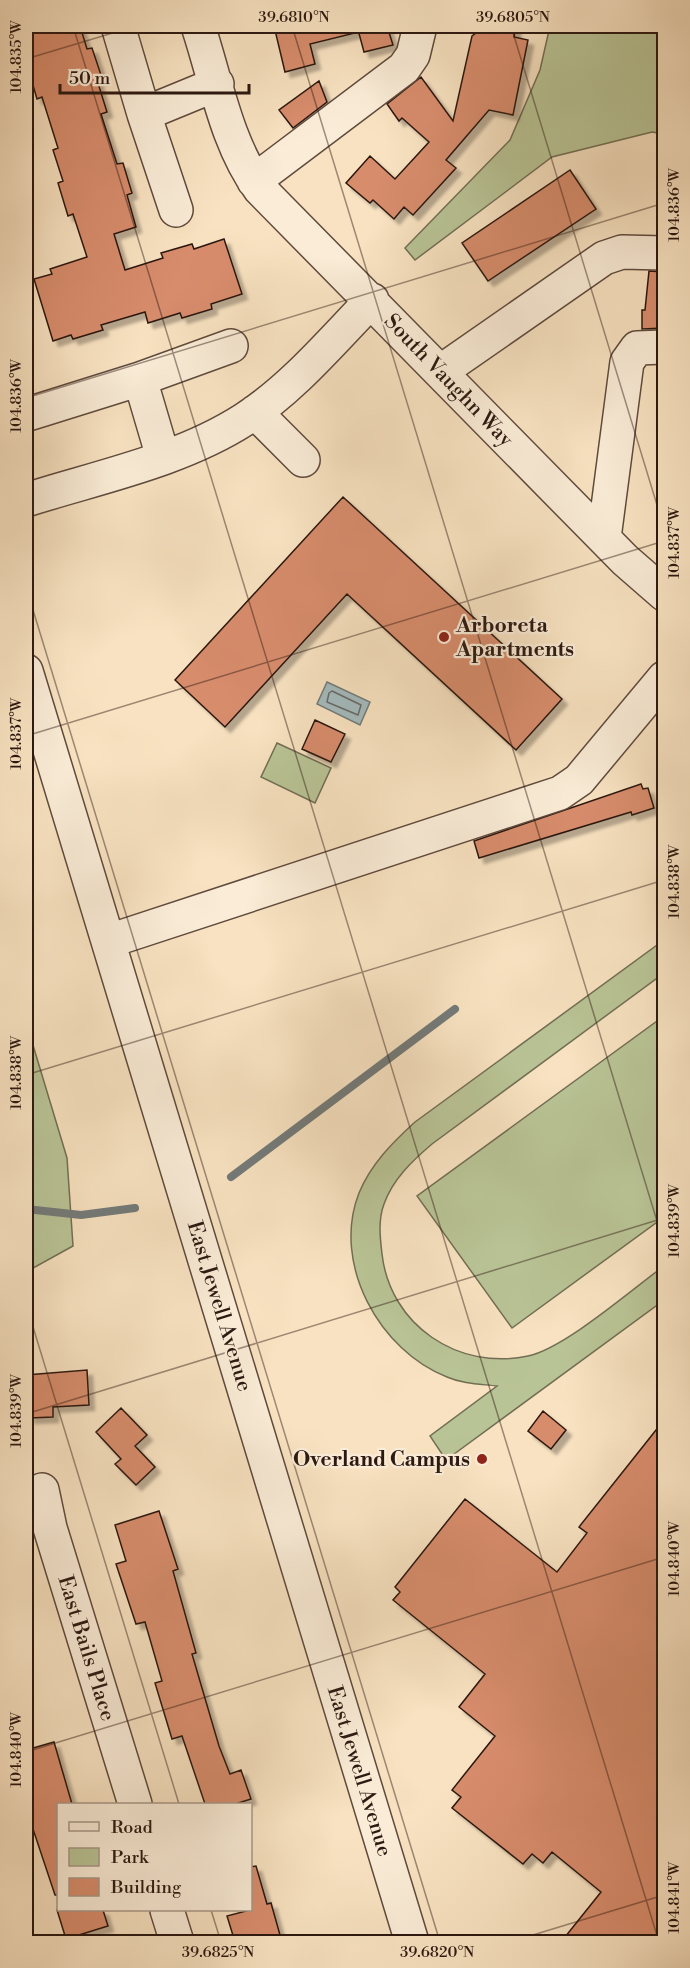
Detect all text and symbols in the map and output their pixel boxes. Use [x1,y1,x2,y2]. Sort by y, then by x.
text: 39.6810°N [258,8,330,27]
text: 39.6805°N [476,8,550,27]
text: 104.835°W [7,20,26,94]
scale bar [60,57,249,95]
text: 50 m [69,67,111,90]
text: 104.836°W [665,168,684,242]
street label: South Vaughn Way [378,309,519,453]
text: 104.836°W [7,359,26,433]
text: 104.837°W [665,507,684,579]
place label: Arboreta Apartments [455,613,574,663]
marker: Arboreta Apartments [437,630,451,644]
text: 104.837°W [7,698,26,770]
text: 104.838°W [665,845,684,919]
text: 104.838°W [7,1036,26,1110]
text: 104.839°W [665,1184,684,1258]
street label: East Jewell Avenue [181,1218,257,1395]
text: 104.839°W [7,1374,26,1448]
place label: Overland Campus [293,1447,470,1473]
marker: Overland Campus [475,1452,489,1466]
text: 104.840°W [665,1521,684,1597]
street label: East Bails Place [52,1572,121,1724]
street label: East Jewell Avenue [321,1683,397,1860]
text: 104.840°W [7,1712,26,1788]
legend [57,1803,252,1911]
text: Road [111,1816,154,1839]
text: Park [111,1846,150,1869]
text: 104.841°W [665,1862,684,1934]
text: Building [110,1876,182,1899]
text: 39.6825°N [182,1943,254,1962]
text: 39.6820°N [400,1943,474,1962]

